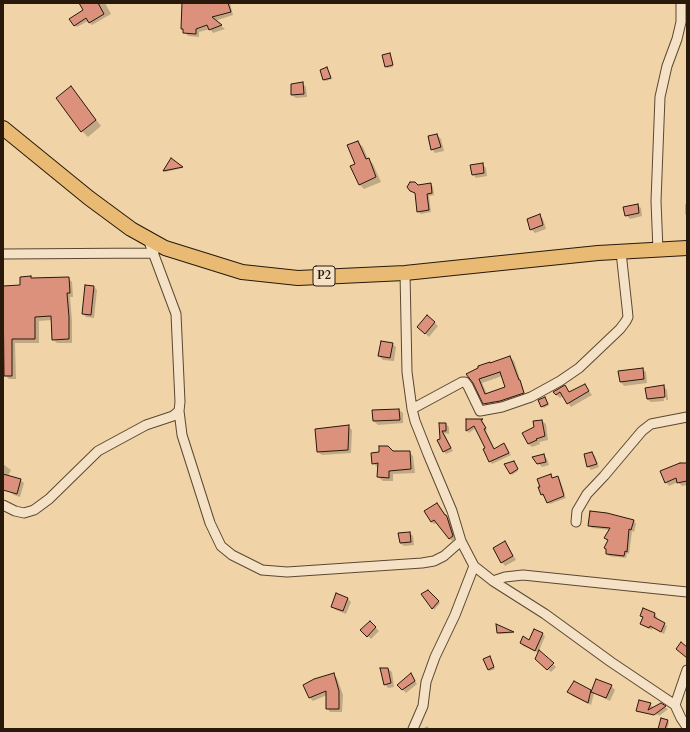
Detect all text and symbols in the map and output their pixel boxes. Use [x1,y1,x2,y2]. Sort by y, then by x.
road number: P2 [313,266,335,286]

